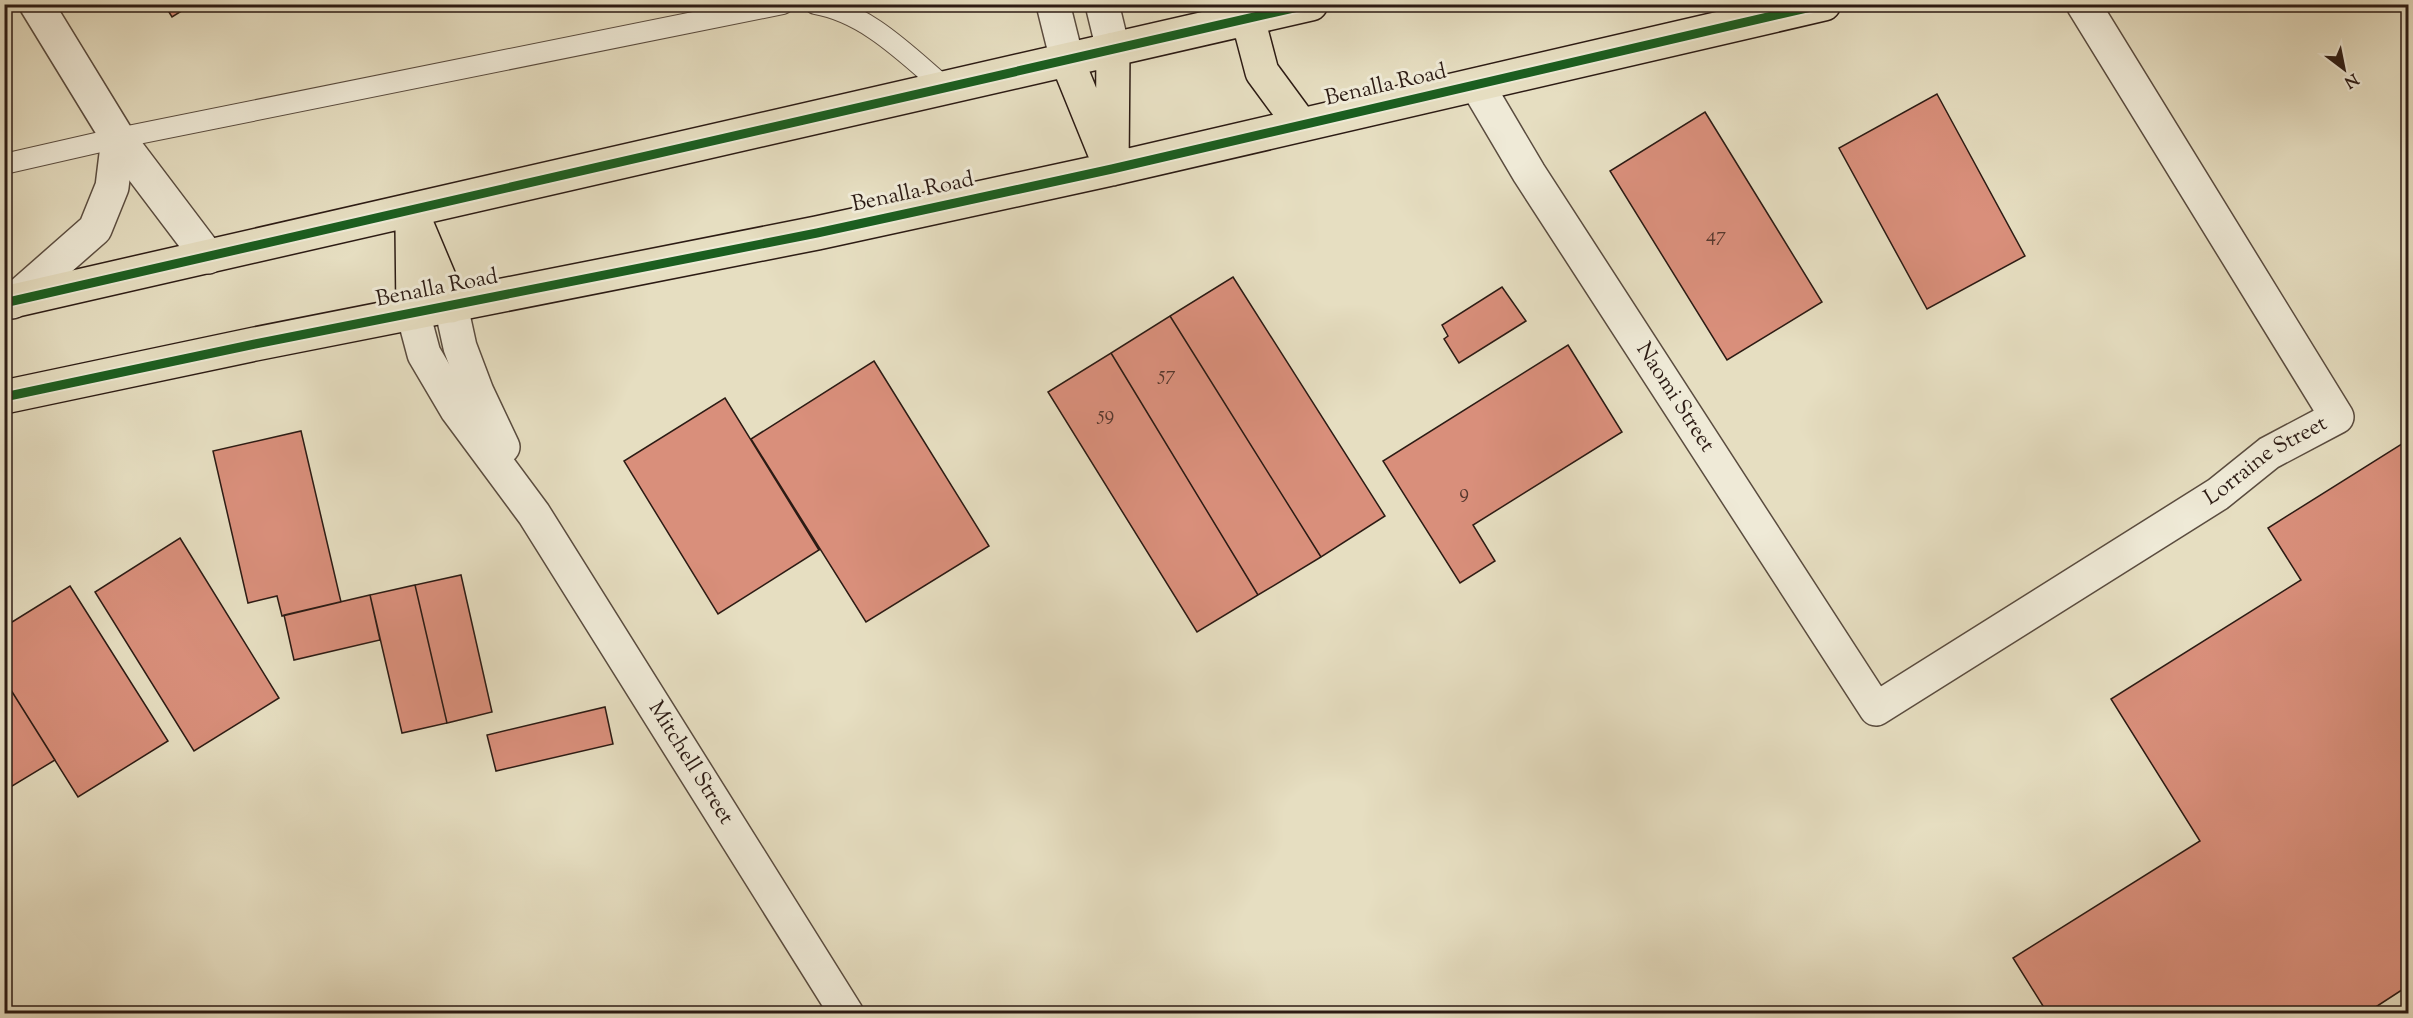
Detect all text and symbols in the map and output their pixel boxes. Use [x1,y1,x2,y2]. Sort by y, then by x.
north arrow [2314,39,2374,99]
street label: Benalla Road [1322,56,1450,116]
text: N [2339,66,2362,93]
street label: Benalla Road [849,164,977,222]
house number: 47 [1706,222,1726,251]
street label: Benalla Road [373,261,501,317]
street label: Naomi Street [1627,336,1722,459]
house number: 57 [1158,361,1175,390]
house number: 59 [1097,401,1114,430]
street label: Lorraine Street [2198,409,2334,515]
house number: 9 [1459,479,1469,508]
street label: Mitchell Street [639,695,741,832]

